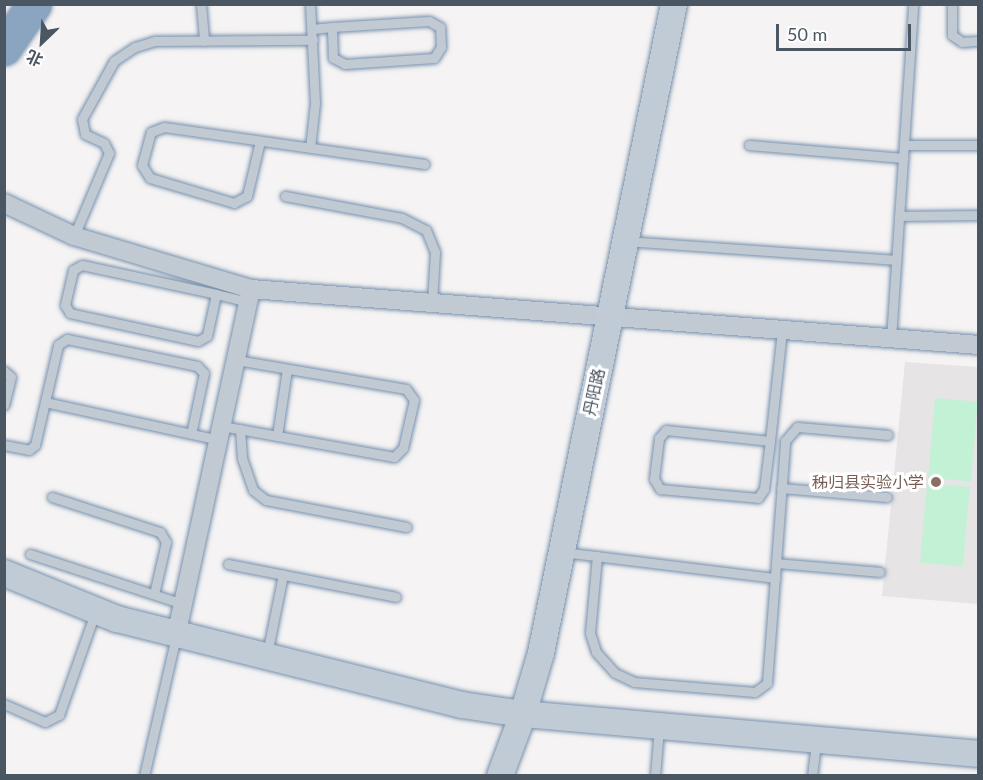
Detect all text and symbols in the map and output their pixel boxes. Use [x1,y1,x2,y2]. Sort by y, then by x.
north arrow [12,12,72,72]
scale bar [779,12,914,50]
text: 50 m [787,23,827,45]
text: 北 [23,47,45,71]
street label: 丹阳路 [580,367,608,417]
place label: 秭归县实验小学 [812,472,924,492]
marker: 秭归县实验小学 [929,475,943,489]

